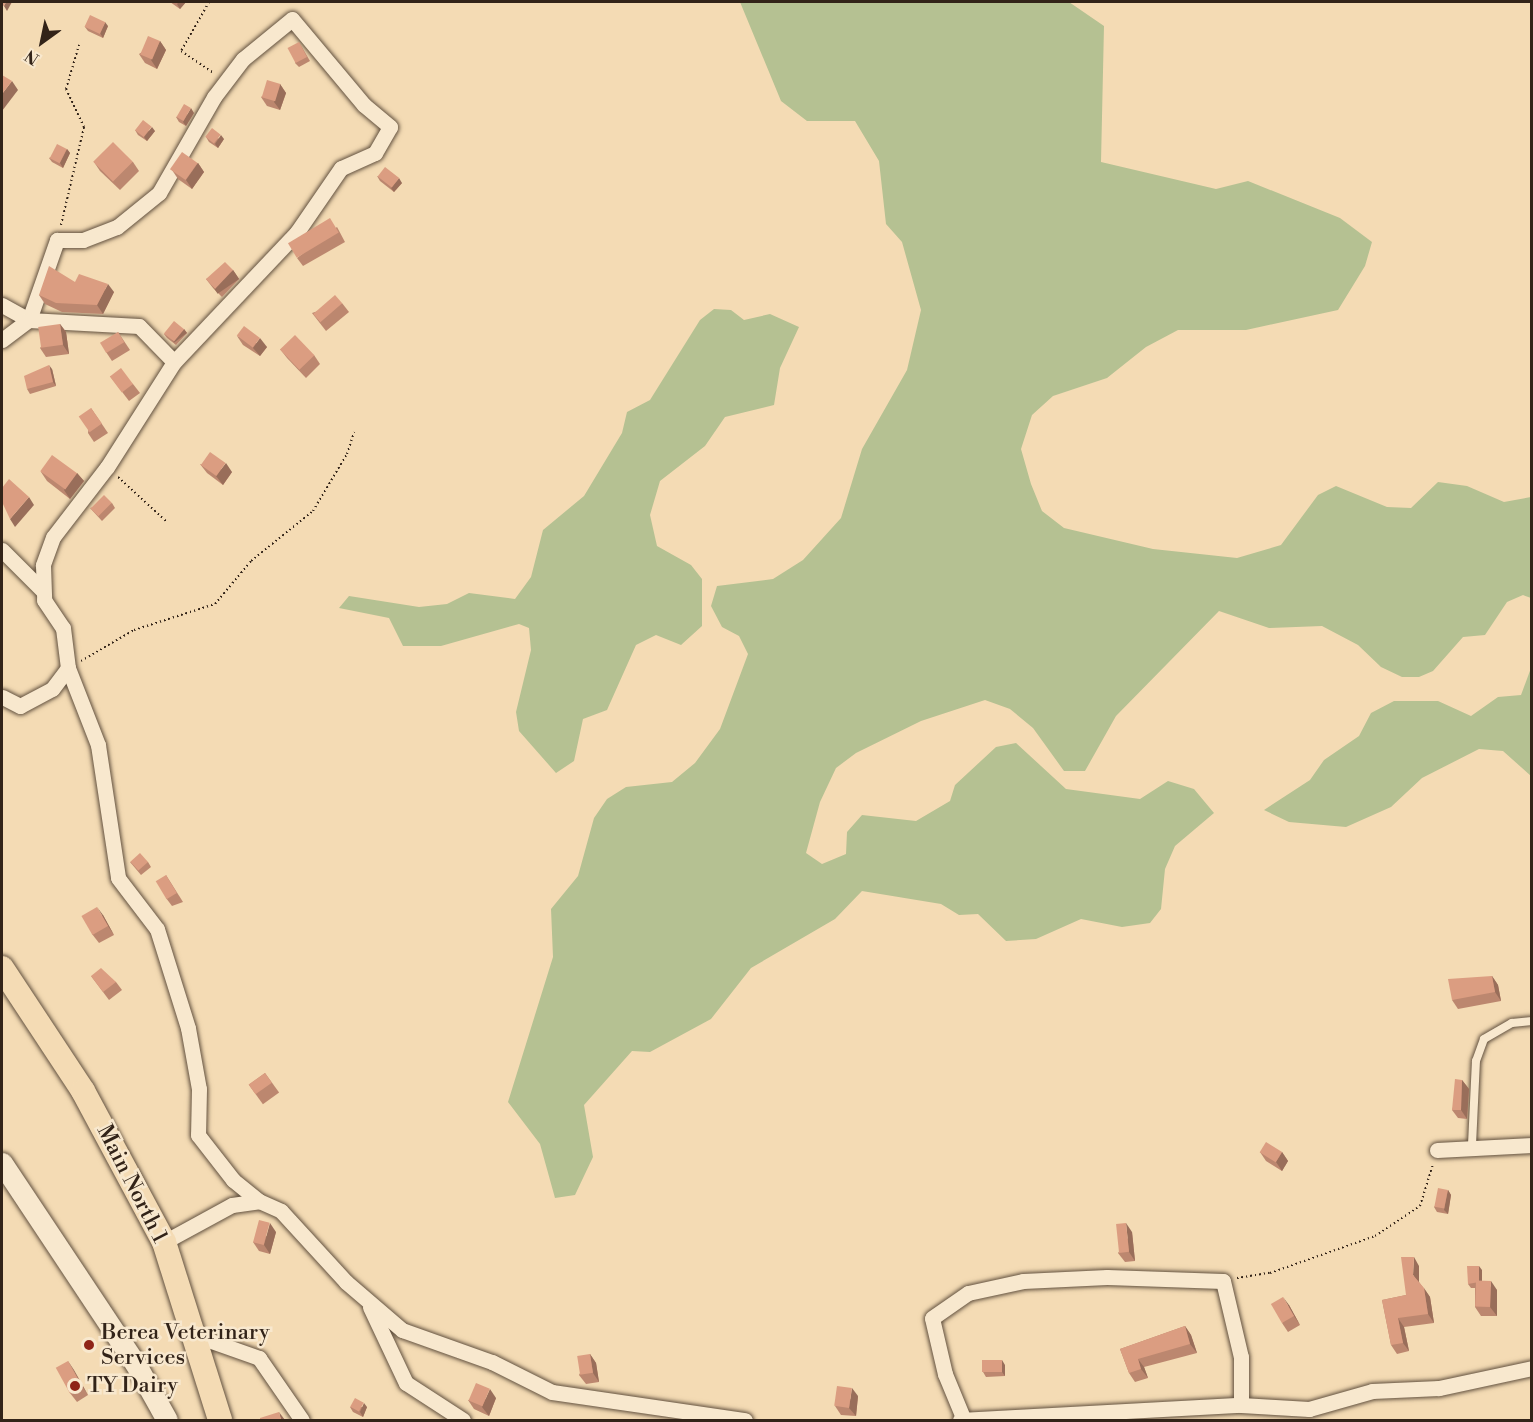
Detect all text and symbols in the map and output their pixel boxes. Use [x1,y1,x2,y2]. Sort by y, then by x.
north arrow [12,12,72,72]
text: N [21,45,43,69]
street label: Main North 1 [91,1120,173,1248]
place label: Berea Veterinary Services [101,1319,270,1370]
marker: Berea Veterinary Services [82,1338,96,1352]
place label: TY Dairy [87,1373,178,1399]
marker: TY Dairy [68,1379,82,1393]

